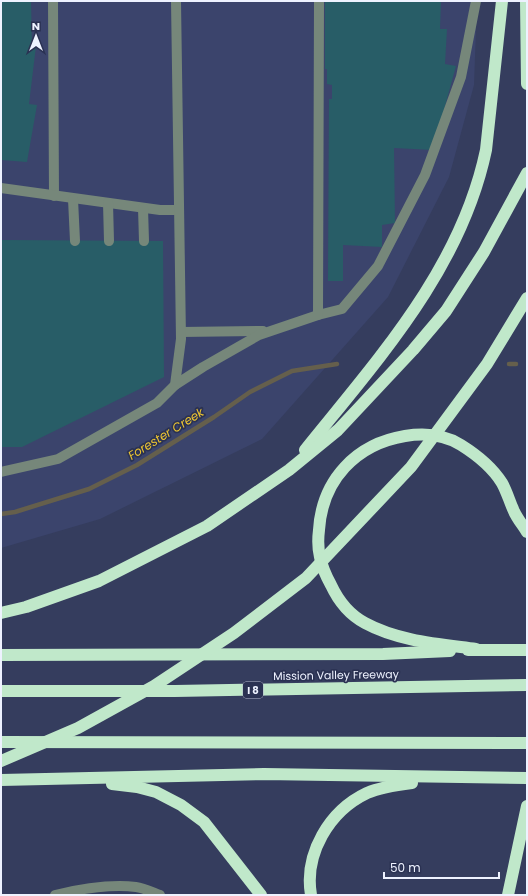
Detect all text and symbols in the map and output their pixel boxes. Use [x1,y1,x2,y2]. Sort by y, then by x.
north arrow [16,16,56,56]
text: N [32,18,40,34]
water label: Forester Creek [125,403,208,464]
street label: Mission Valley Freeway [273,666,400,684]
road number: I 8 [243,682,263,698]
scale bar [384,854,499,880]
text: 50 m [390,859,421,876]

